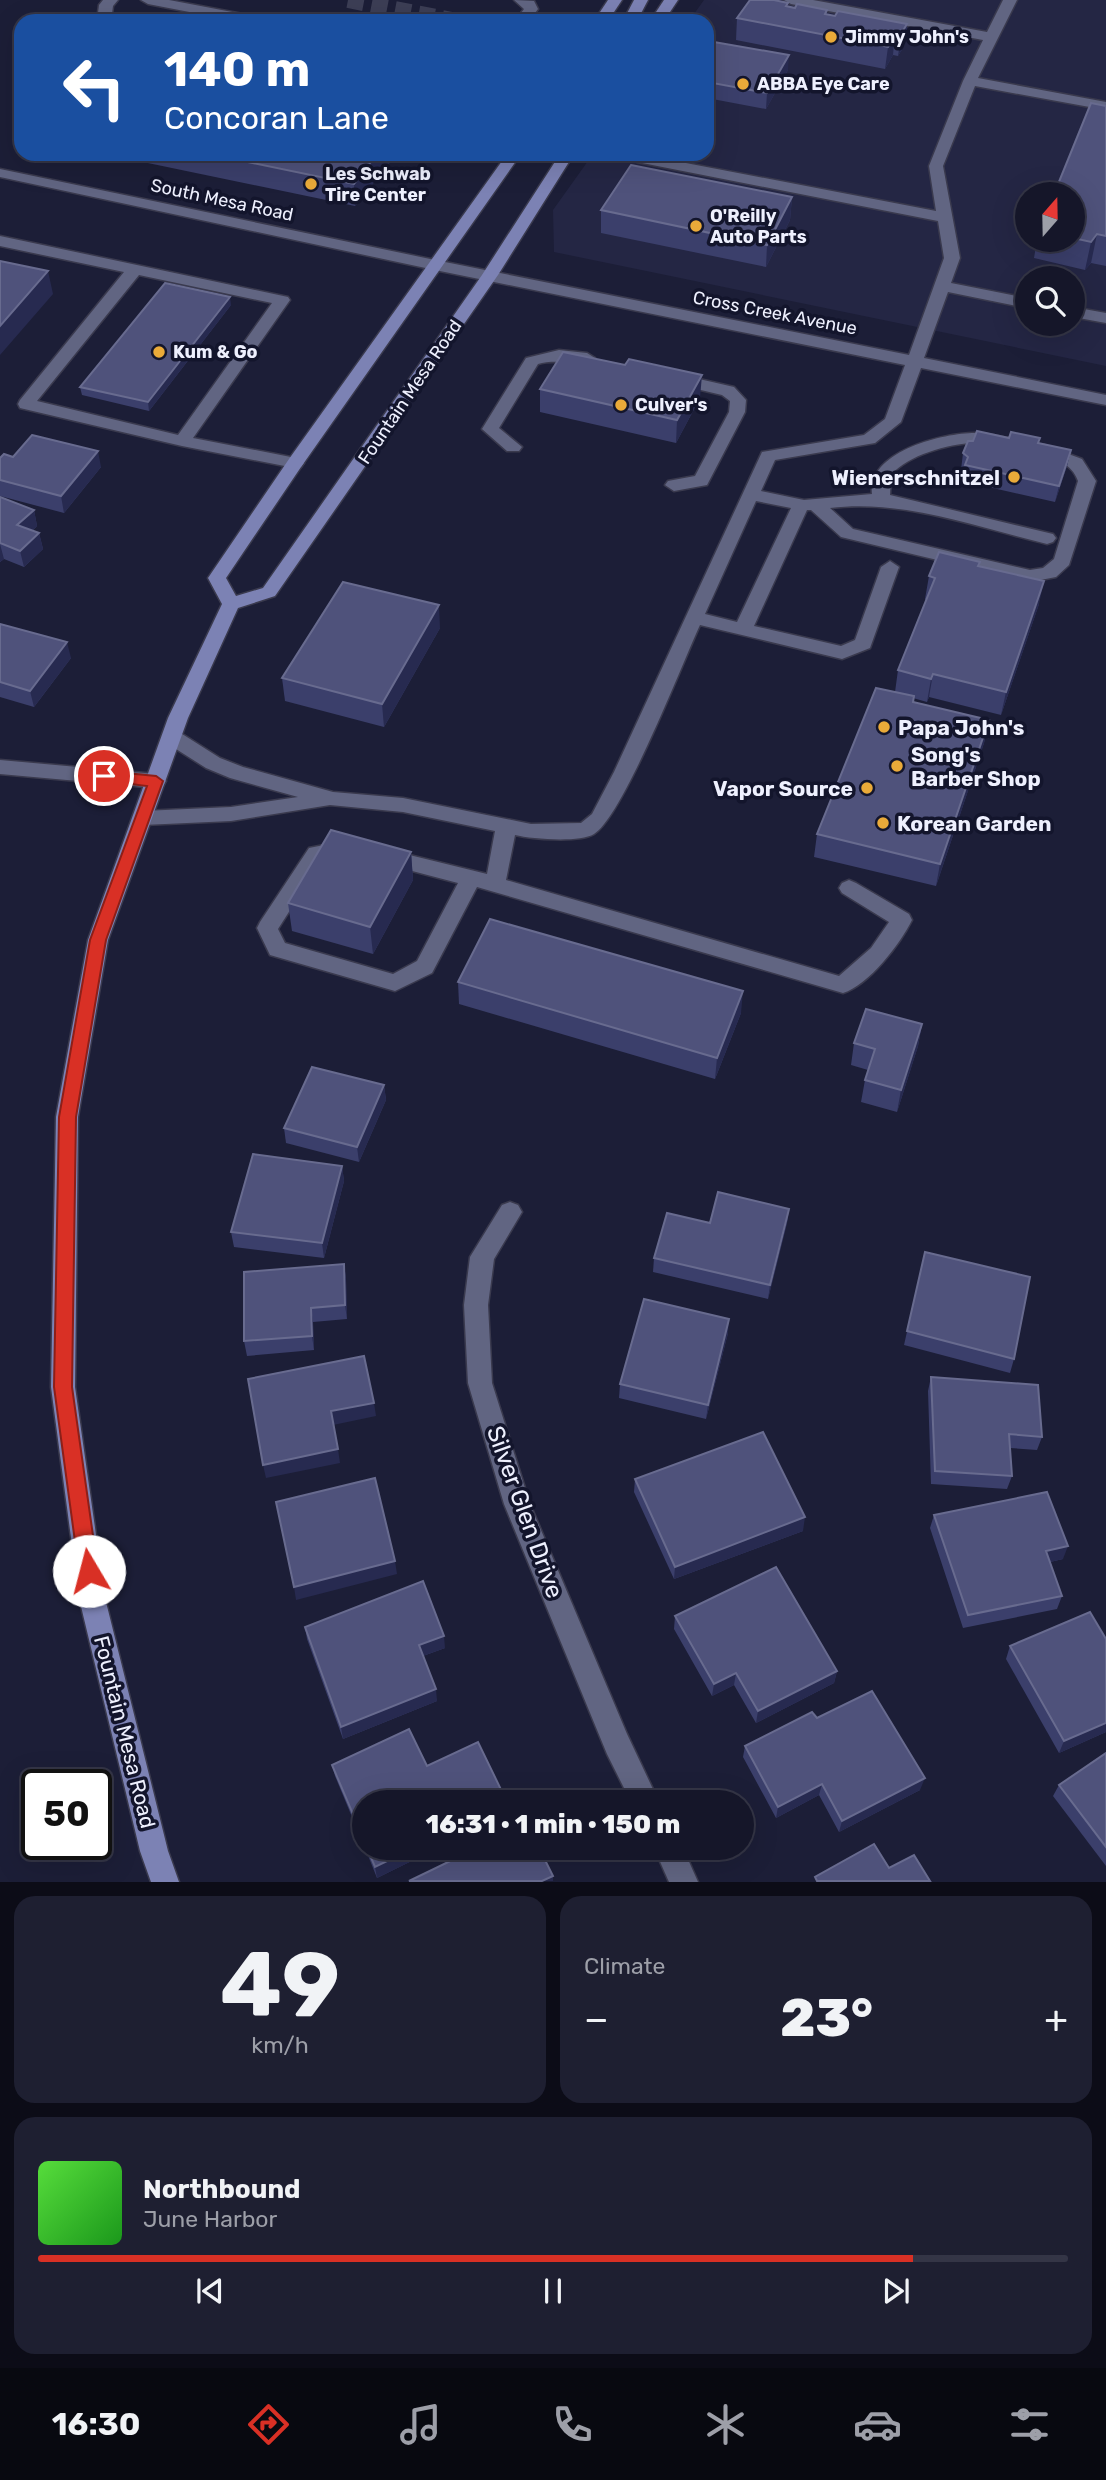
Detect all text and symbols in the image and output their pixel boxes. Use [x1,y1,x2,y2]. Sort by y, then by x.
place label: Jimmy John's [845,26,969,48]
marker: Jimmy John's [823,29,839,45]
text: 140 m [164,40,310,98]
icon: left [49,42,140,133]
place label: ABBA Eye Care [757,73,890,95]
marker: ABBA Eye Care [735,76,751,92]
text: Concoran Lane [164,99,389,137]
place label: Les Schwab Tire Center [325,163,431,206]
street label: South Mesa Road [149,174,295,226]
marker: Les Schwab Tire Center [303,176,319,192]
north arrow [1015,182,1085,252]
map controls [1015,182,1085,336]
place label: O'Reilly Auto Parts [710,205,807,248]
marker: O'Reilly Auto Parts [688,218,704,234]
button: search [1015,266,1085,336]
street label: Cross Creek Avenue [691,286,859,340]
street label: Fountain Mesa Road [353,316,467,468]
place label: Kum & Go [173,341,258,363]
marker: Kum & Go [151,344,167,360]
place label: Culver's [635,394,708,416]
marker: Culver's [613,397,629,413]
place label: Wienerschnitzel [832,465,1000,490]
marker: Wienerschnitzel [1006,469,1022,485]
place label: Papa John's [898,715,1024,740]
marker: Papa John's [876,719,892,735]
place label: Song's Barber Shop [911,742,1041,791]
pin [74,746,134,806]
icon: arrive [85,757,123,795]
marker: Song's Barber Shop [889,758,905,774]
place label: Vapor Source [713,776,853,801]
marker: Vapor Source [859,780,875,796]
place label: Korean Garden [897,811,1052,836]
marker: Korean Garden [875,815,891,831]
street label: Silver Glen Drive [481,1422,569,1602]
position arrow [52,1534,126,1608]
street label: Fountain Mesa Road [89,1633,161,1831]
speed limit sign: 50 [21,1769,112,1860]
text: 16:31 · 1 min · 150 m [426,1809,680,1840]
text: 49 [220,1931,340,2039]
text: Climate [584,1952,665,1980]
text: 23° [780,1987,873,2049]
text: − [584,1996,609,2042]
text: + [1044,1996,1068,2042]
text: km/h [251,2031,309,2059]
text: Northbound [143,2174,301,2205]
text: June Harbor [143,2205,277,2233]
icon: previous [191,2272,229,2310]
icon: pause [534,2272,572,2310]
icon: next [877,2272,915,2310]
icon: directions [244,2400,293,2449]
icon: music [396,2400,445,2449]
icon: phone [548,2400,597,2449]
icon: climate [701,2400,750,2449]
icon: car [853,2400,902,2449]
icon: filters [1005,2400,1054,2449]
text: 16:30 [52,2405,141,2443]

